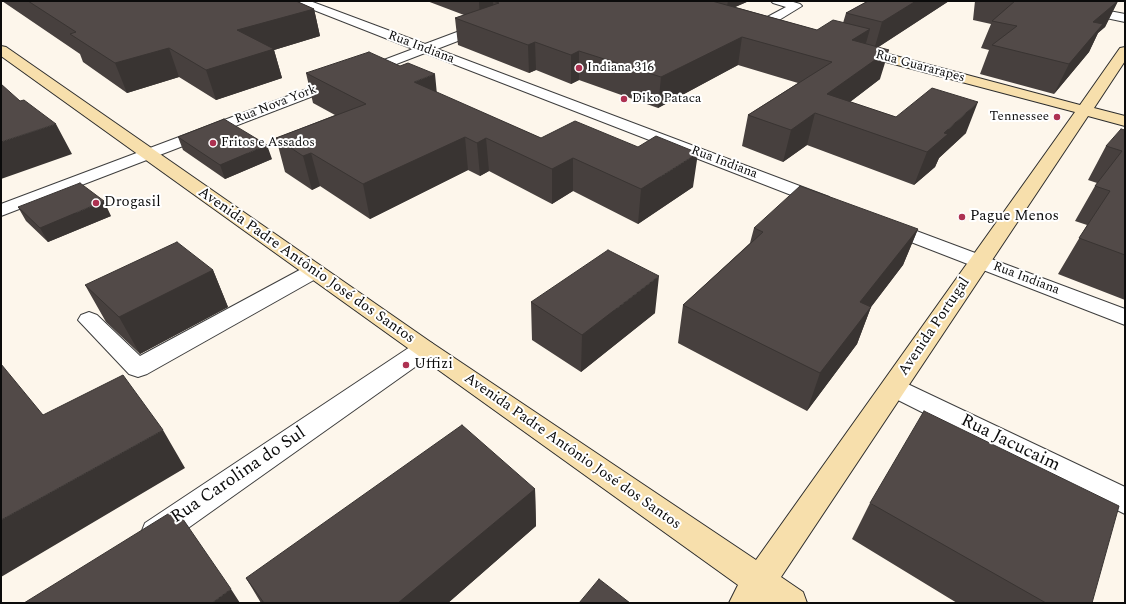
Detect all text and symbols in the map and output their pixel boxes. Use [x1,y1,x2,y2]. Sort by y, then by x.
street label: Rua Indiana [386,28,456,68]
street label: Rua Guararapes [874,48,966,86]
place label: Indiana 316 [587,60,654,76]
marker: Indiana 316 [574,63,584,73]
street label: Rua Nova York [233,82,319,128]
place label: Diko Pataca [632,91,701,107]
marker: Diko Pataca [619,94,629,104]
place label: Tennessee [989,109,1049,125]
marker: Tennessee [1052,112,1062,122]
place label: Fritos e Assados [221,135,315,151]
marker: Fritos e Assados [208,138,218,148]
street label: Rua Indiana [689,143,759,183]
street label: Avenida Padre Antônio José dos Santos [194,184,418,348]
place label: Drogasil [104,194,161,212]
marker: Drogasil [91,198,101,208]
place label: Pague Menos [970,208,1059,226]
marker: Pague Menos [957,212,967,222]
street label: Rua Indiana [991,259,1061,299]
street label: Avenida Portugal [895,274,975,380]
place label: Uffizi [414,356,453,374]
marker: Uffizi [401,360,411,370]
street label: Avenida Padre Antônio José dos Santos [460,370,684,534]
street label: Rua Jacucaim [957,411,1063,477]
street label: Rua Carolina do Sul [168,423,310,529]

